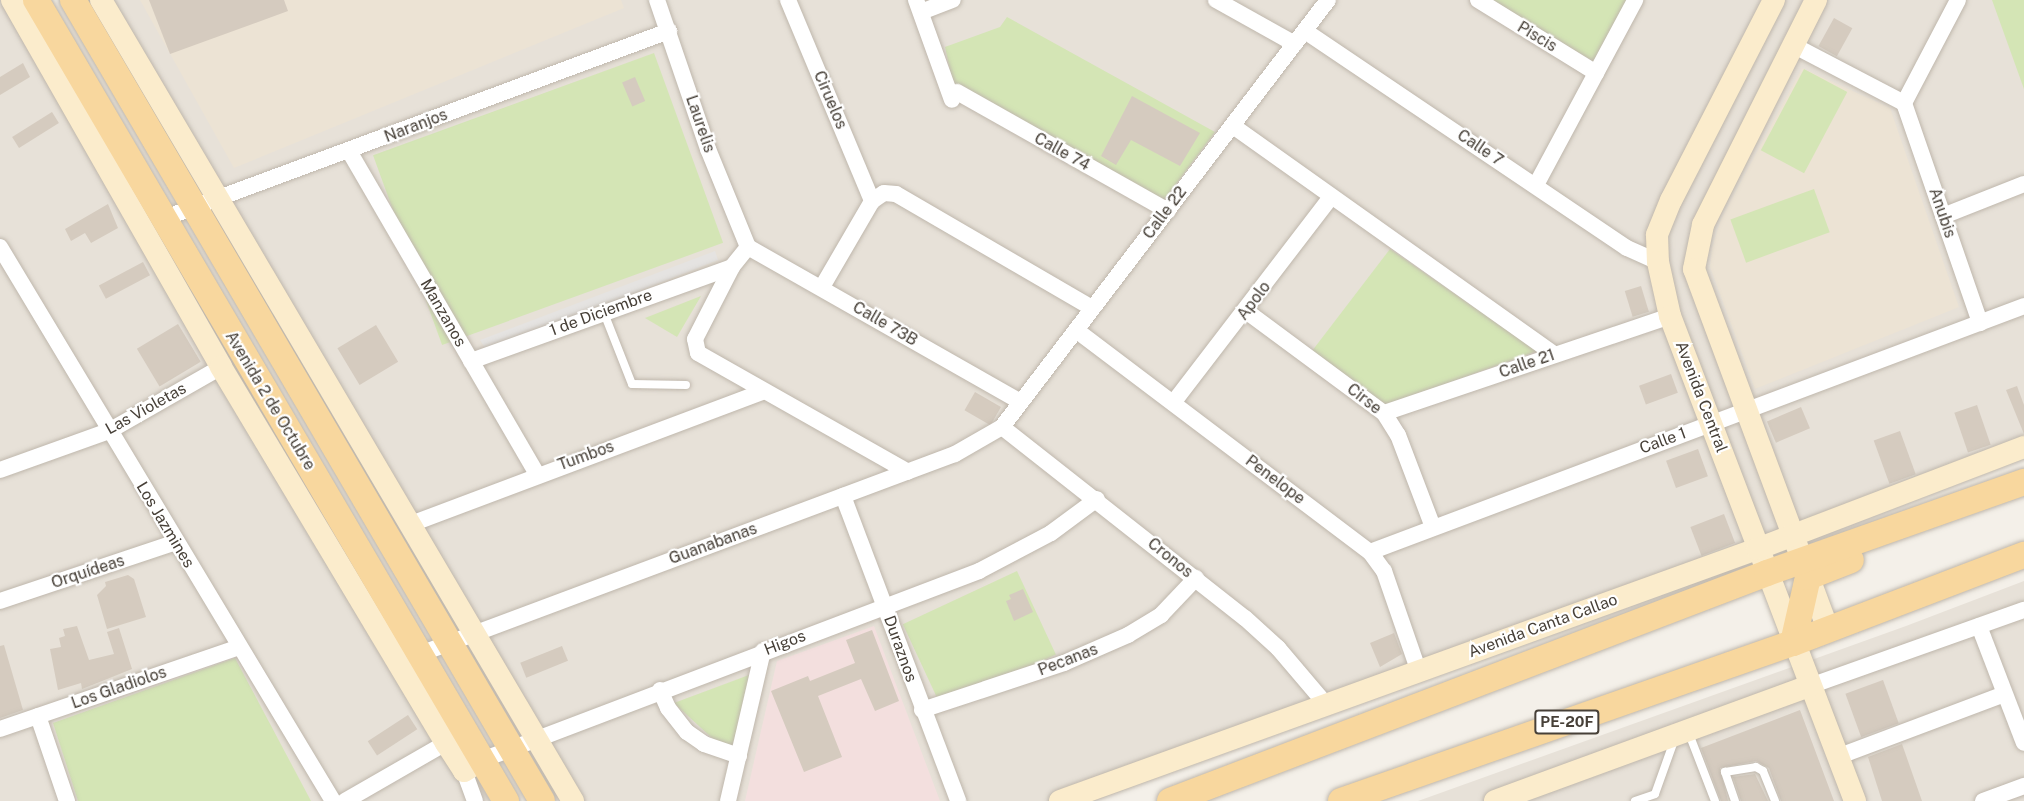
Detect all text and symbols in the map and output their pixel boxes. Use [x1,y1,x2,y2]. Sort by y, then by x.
street label: Piscis [1514,18,1560,56]
street label: Ciruelos [809,68,851,132]
street label: Laurelis [681,93,719,155]
street label: Naranjos [382,105,450,147]
street label: Calle 7 [1453,126,1507,170]
street label: Calle 74 [1031,129,1093,175]
street label: Calle 22 [1139,183,1191,243]
street label: Anubis [1925,185,1959,241]
street label: Manzanos [416,276,470,350]
street label: Apolo [1233,278,1275,324]
street label: 1 de Diciembre [547,285,655,341]
street label: Calle 73B [849,298,921,350]
street label: Avenida 2 de Octubre [221,328,319,474]
street label: Avenida Central [1671,339,1731,455]
street label: Calle 21 [1497,346,1557,382]
street label: Las Violetas [102,379,190,439]
street label: Cirse [1343,380,1385,418]
street label: Calle 1 [1637,424,1689,458]
street label: Tumbos [555,437,617,475]
street label: Penelope [1241,451,1309,509]
street label: Los Jazmines [132,479,198,571]
street label: Guanabanas [666,519,760,569]
street label: Cronos [1144,534,1196,582]
street label: Orquídeas [49,551,127,593]
street label: Avenida Canta Callao [1466,590,1620,662]
street label: Duraznos [879,613,921,685]
street label: Higos [761,626,809,660]
street label: Pecanas [1035,640,1101,680]
street label: Los Gladiolos [69,663,169,713]
road number: PE-20F [1534,710,1600,734]

